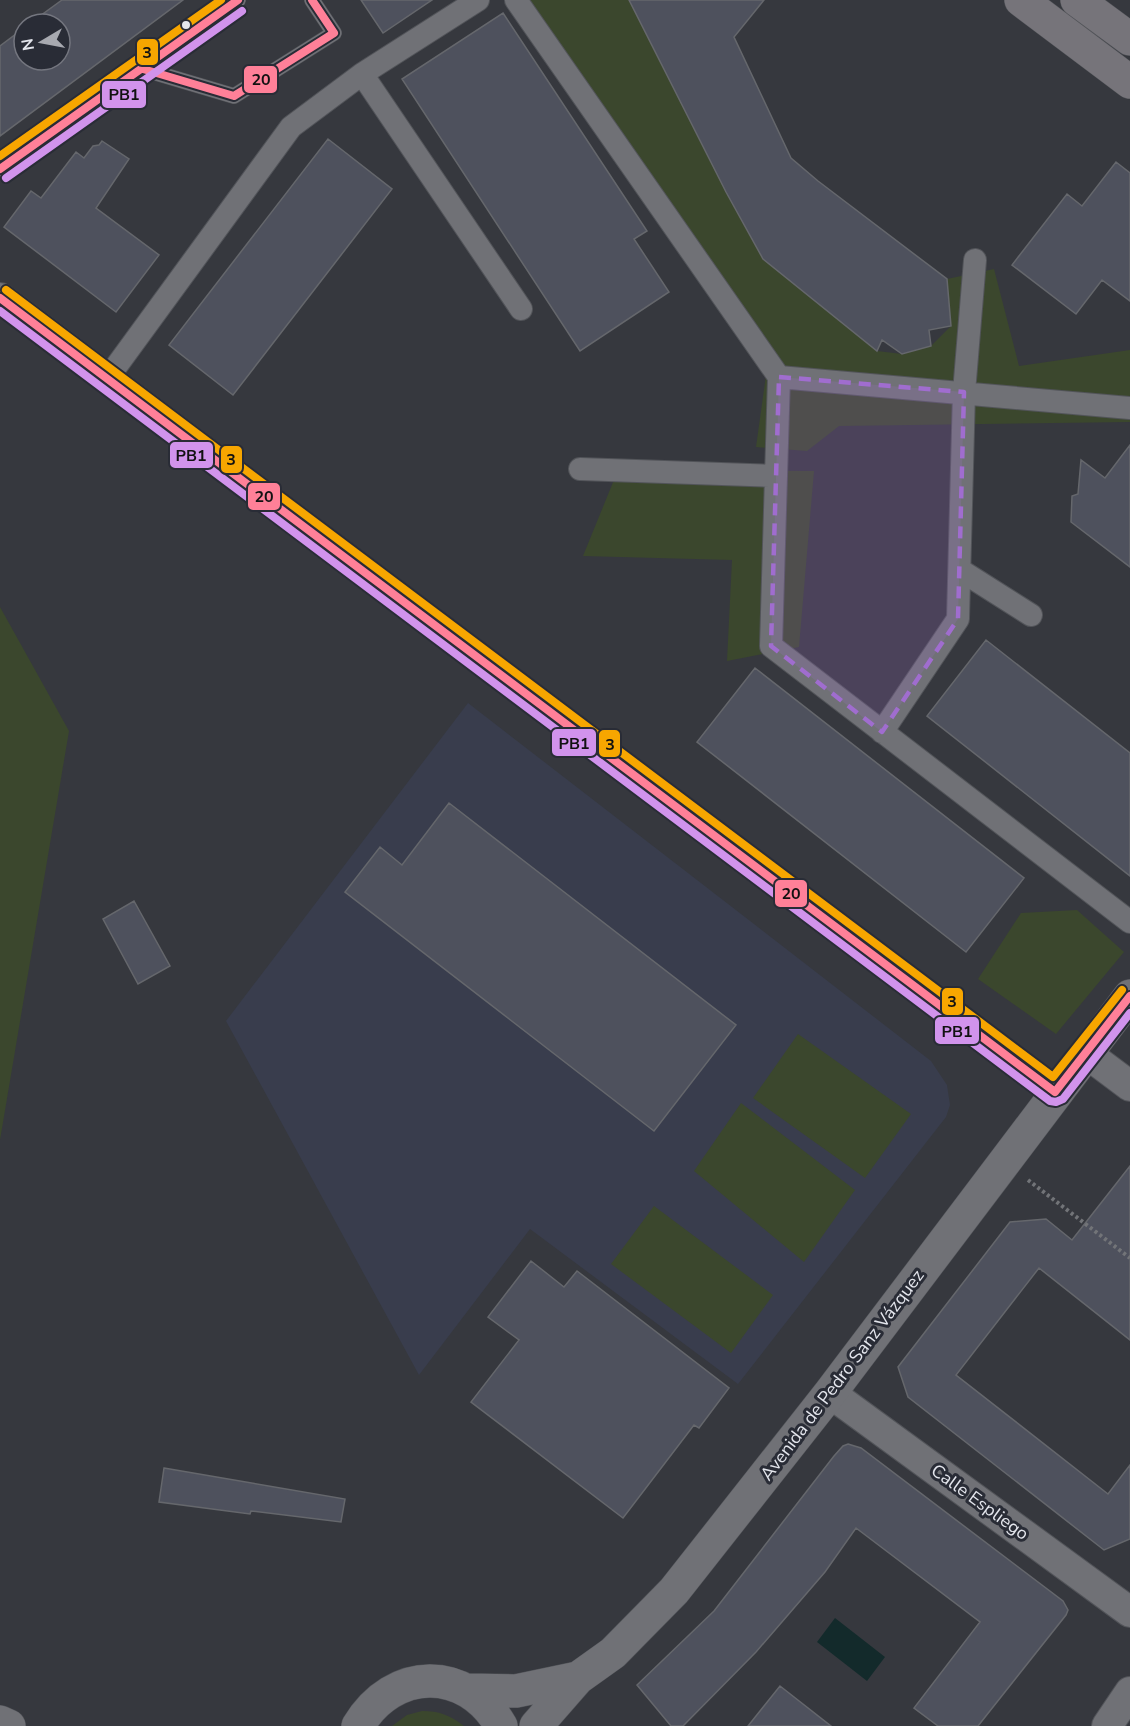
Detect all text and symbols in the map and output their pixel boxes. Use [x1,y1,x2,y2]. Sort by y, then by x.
north arrow [12,12,72,72]
unlabelled marker [180,19,192,31]
text: N [16,37,40,52]
line badge: 3 [136,38,159,66]
text: 3 [142,42,152,64]
line badge: 20 [243,65,278,94]
text: 20 [251,69,271,91]
line badge: PB1 [101,80,147,109]
text: PB1 [108,84,140,106]
line badge: PB1 [169,441,214,469]
text: PB1 [175,445,207,467]
line badge: 3 [220,445,243,474]
text: 3 [226,449,236,471]
line badge: 20 [247,482,281,511]
text: 20 [254,486,274,508]
line badge: PB1 [551,728,597,757]
line badge: 3 [598,729,621,758]
text: PB1 [558,733,590,755]
text: 3 [605,734,615,756]
line badge: 20 [774,879,808,908]
text: 20 [781,883,801,905]
line badge: 3 [941,987,964,1016]
text: 3 [947,991,957,1013]
line badge: PB1 [934,1016,980,1045]
text: PB1 [941,1021,973,1043]
street label: Avenida de Pedro Sanz Vázquez [755,1265,929,1485]
street label: Calle Espliego [926,1458,1034,1546]

